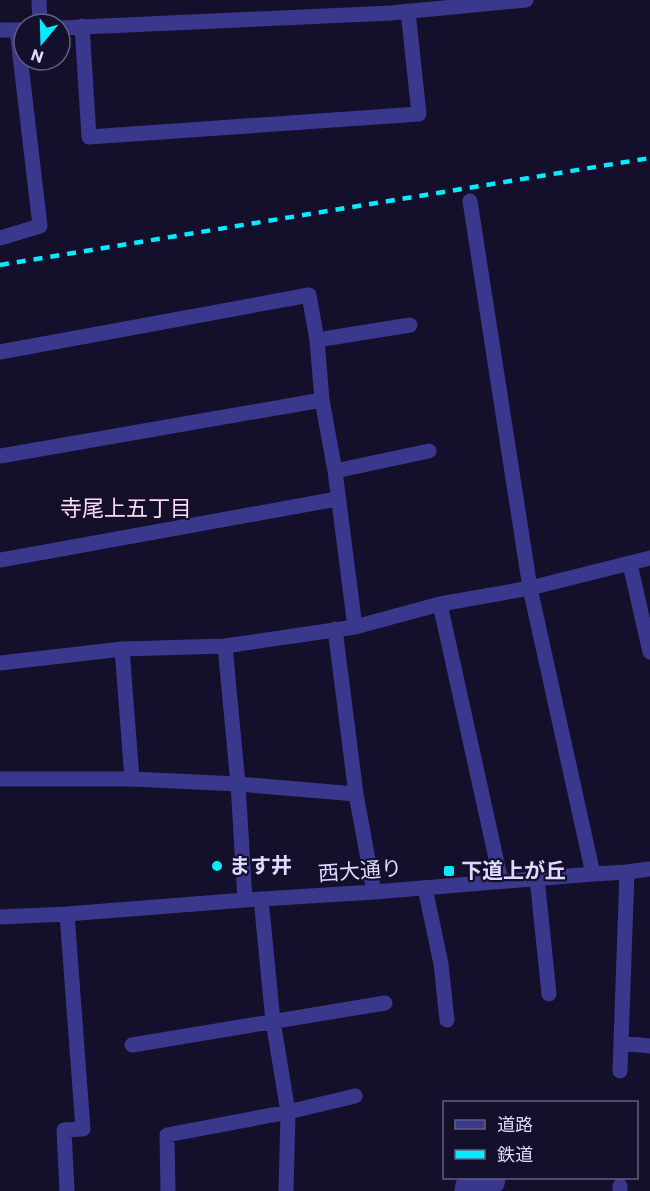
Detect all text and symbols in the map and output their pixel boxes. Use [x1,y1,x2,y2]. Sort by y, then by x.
north arrow [12,12,72,72]
text: N [28,46,46,68]
district label: 寺尾上五丁目 [60,494,192,521]
place label: ます井 [229,852,292,877]
street label: 西大通り [317,854,403,885]
place label: 下道上が丘 [461,857,566,882]
marker: ます井 [210,859,224,873]
marker: 下道上が丘 [442,864,456,878]
legend [443,1101,638,1179]
text: 道路 [497,1113,533,1135]
text: 鉄道 [497,1143,533,1165]

